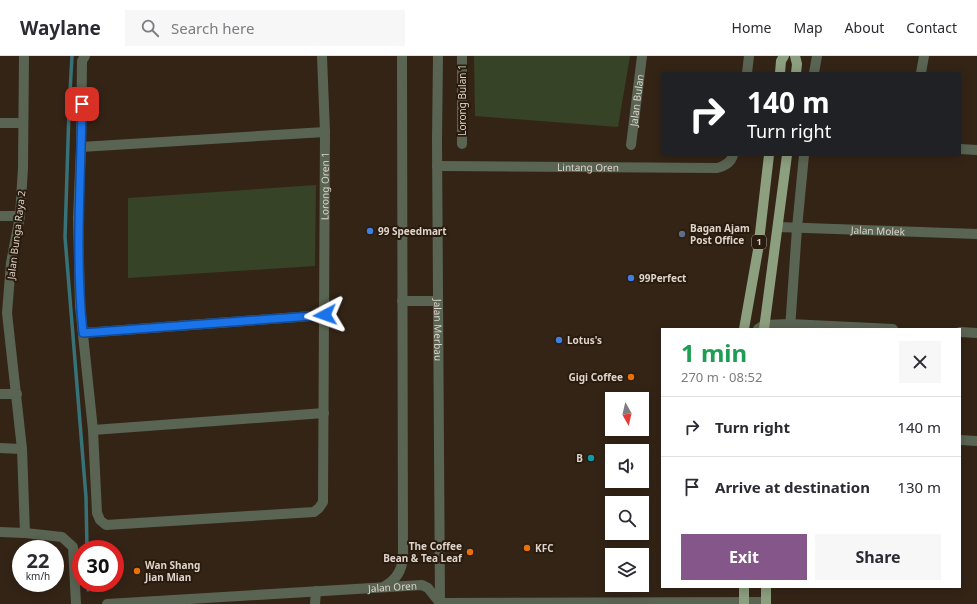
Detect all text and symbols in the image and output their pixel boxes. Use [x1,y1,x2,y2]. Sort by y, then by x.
search box [125,10,405,46]
text: Waylane [20,15,101,41]
icon: search [139,17,161,39]
text: Search here [171,18,254,38]
text: Home [732,18,771,37]
text: Map [793,18,823,37]
text: About [845,18,884,37]
text: Contact [906,18,957,37]
street label: Lorong Bulan 1 [455,64,469,136]
street label: Jalan Bulan [626,73,647,128]
text: 140 m [747,83,830,121]
pin [65,87,99,121]
icon: right [681,88,733,140]
icon: arrive [71,93,93,115]
text: Turn right [747,119,831,143]
street label: Lorong Oren 1 [318,152,332,220]
street label: Lintang Oren [557,160,619,174]
street label: Jalan Bunga Raya 2 [3,190,28,281]
place label: Bagan Ajam Post Office [690,221,750,247]
street label: Jalan Molek [850,223,906,238]
place label: 99 Speedmart [378,224,447,238]
marker: 99 Speedmart [365,226,375,236]
marker: Bagan Ajam Post Office [677,229,687,239]
road number: 1 [752,235,766,249]
place label: 99Perfect [639,271,687,285]
marker: 99Perfect [626,273,636,283]
position arrow [304,294,346,336]
street label: Jalan Merbau [431,298,445,361]
place label: Lotus's [567,333,602,347]
marker: Lotus's [554,335,564,345]
text: 1 min [681,336,747,369]
button: close [899,341,941,383]
text: 270 m · 08:52 [681,368,762,386]
place label: Gigi Coffee [569,370,623,384]
marker: Gigi Coffee [626,372,636,382]
north arrow [605,392,649,436]
map controls [605,392,649,592]
icon: right [681,416,703,438]
text: Turn right [715,417,790,437]
text: 140 m [897,417,941,437]
button: sound [605,444,649,488]
place label: B [576,451,583,465]
marker: B [586,453,596,463]
icon: arrive [681,476,703,498]
text: Arrive at destination [715,477,870,497]
text: 130 m [897,477,941,497]
button: search [605,496,649,540]
button: Exit [681,534,807,580]
button: Share [815,534,941,580]
place label: The Coffee Bean & Tea Leaf [383,539,463,565]
speed limit sign: 30 [72,540,124,592]
place label: KFC [535,541,554,555]
marker: KFC [522,543,532,553]
text: 22 [27,547,49,574]
marker: The Coffee Bean & Tea Leaf [465,547,475,557]
button: layers [605,548,649,592]
place label: Wan Shang Jian Mian [144,558,200,584]
marker: Wan Shang Jian Mian [132,566,142,576]
text: km/h [26,569,50,583]
street label: Jalan Oren [367,578,417,595]

